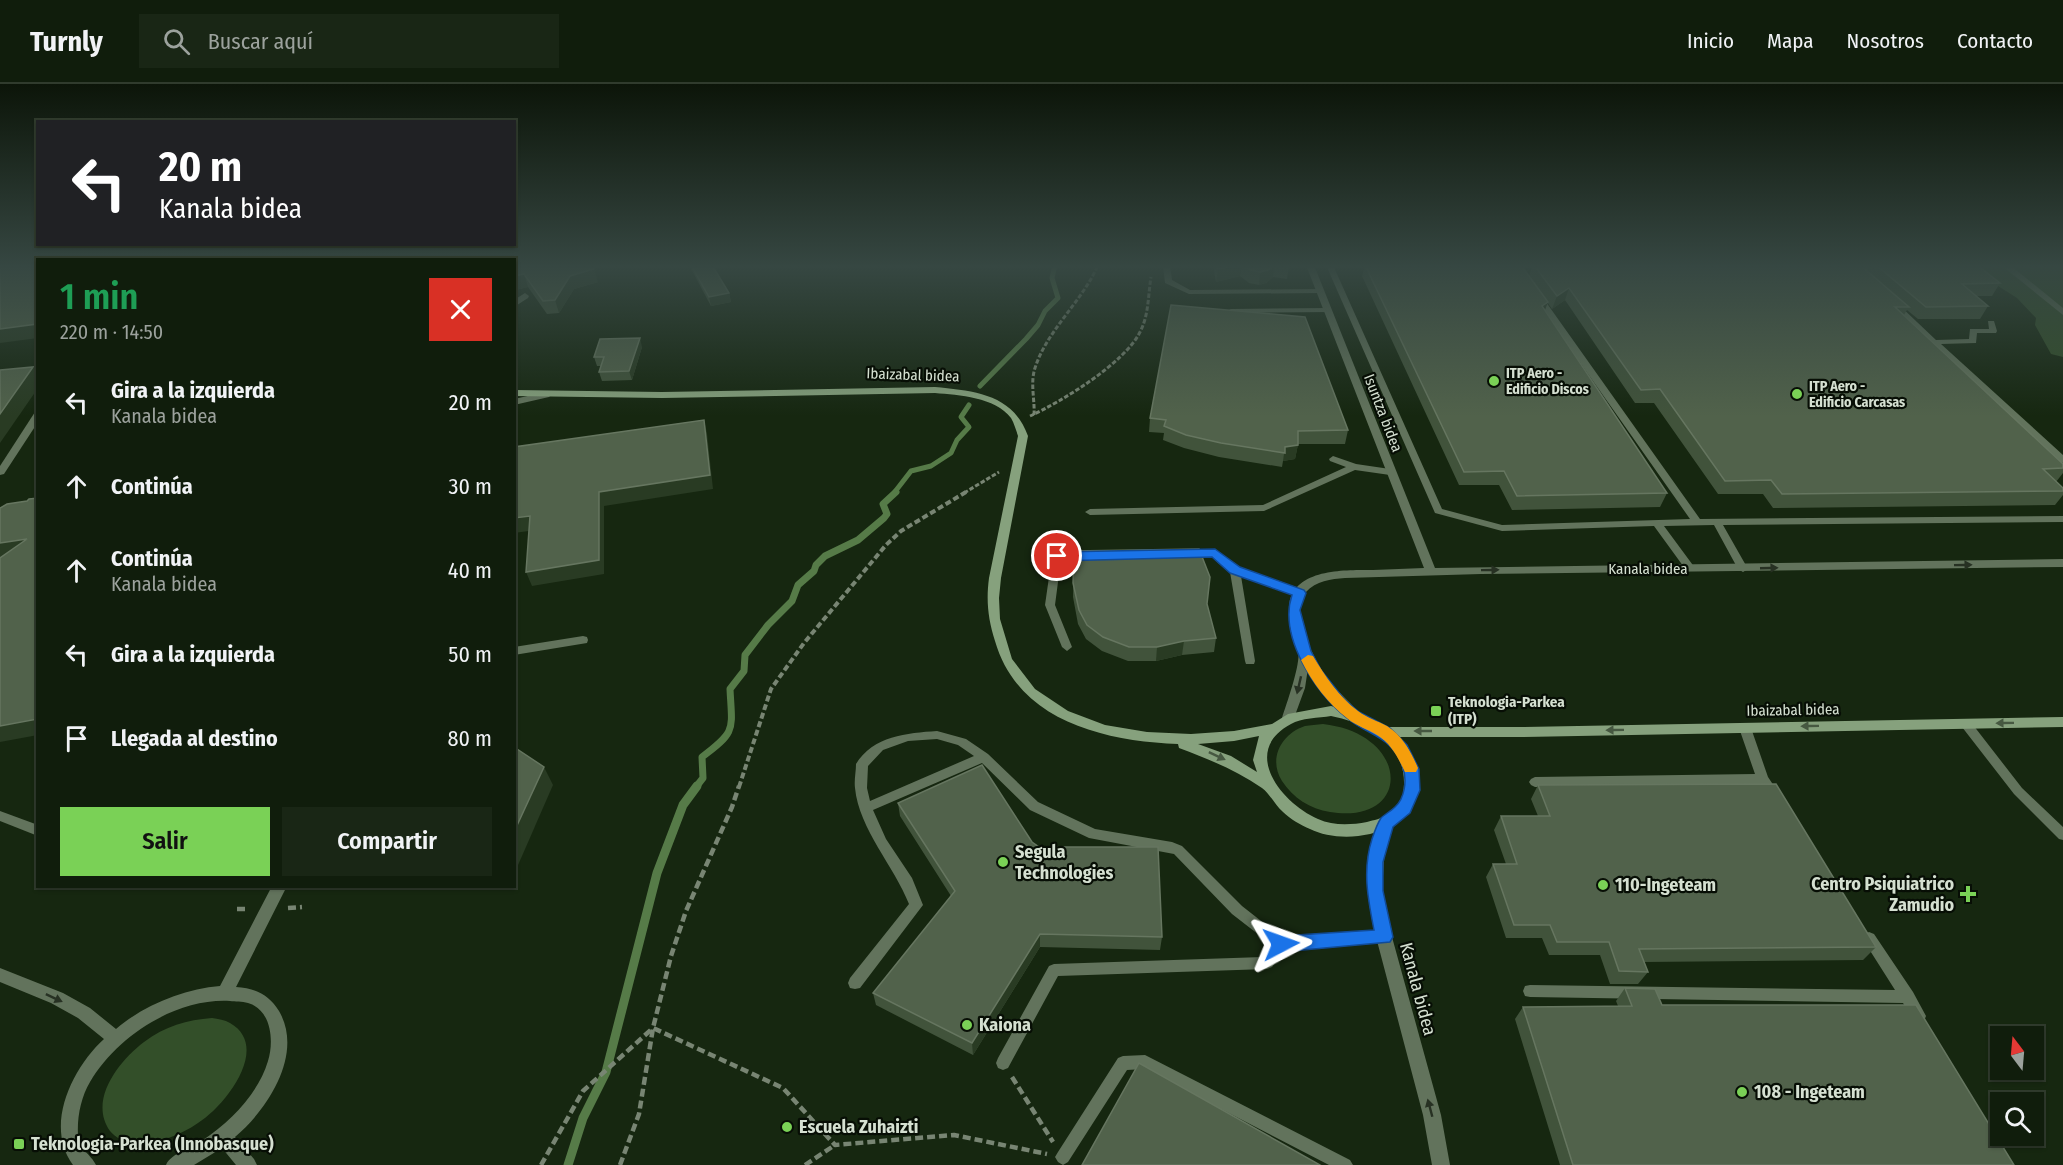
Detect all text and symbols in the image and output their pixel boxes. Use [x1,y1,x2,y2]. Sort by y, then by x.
search box [139,14,559,68]
text: Turnly [30,25,103,58]
icon: search [160,25,193,58]
text: Buscar aquí [208,28,313,55]
text: Inicio [1687,28,1734,54]
text: Mapa [1767,28,1814,54]
text: Nosotros [1847,28,1924,54]
text: Contacto [1957,28,2033,54]
text: 20 m [159,142,242,192]
icon: left [60,144,138,222]
text: Kanala bidea [159,193,302,225]
text: 1 min [60,275,138,319]
button: close [429,278,492,341]
text: 220 m · 14:50 [60,320,163,344]
street label: Ibaizabal bidea [866,364,960,386]
place label: ITP Aero - Edificio Discos [1506,365,1589,398]
street label: Isuntza bidea [1360,371,1406,455]
marker: ITP Aero - Edificio Discos [1487,374,1501,388]
text: Gira a la izquierda [111,377,275,404]
place label: ITP Aero - Edificio Carcasas [1809,378,1905,411]
icon: left [60,386,93,419]
marker: ITP Aero - Edificio Carcasas [1790,387,1804,401]
text: 20 m [449,389,492,416]
text: Kanala bidea [111,404,217,428]
icon: ahead [60,470,93,503]
text: Continúa [111,473,193,500]
text: 30 m [449,473,492,500]
pin [1031,530,1082,581]
icon: arrive [1040,539,1073,572]
text: Continúa [111,545,193,572]
icon: ahead [60,554,93,587]
text: 40 m [448,557,492,584]
street label: Kanala bidea [1608,560,1688,578]
one-way arrow [1954,560,1973,570]
one-way arrow [1759,563,1778,573]
one-way arrow [1480,565,1499,575]
text: Kanala bidea [111,572,217,596]
icon: left [60,638,93,671]
text: Gira a la izquierda [111,641,275,668]
text: 50 m [448,641,492,668]
one-way arrow [1294,676,1304,694]
place label: Teknologia-Parkea (ITP) [1448,693,1565,728]
street label: Ibaizabal bidea [1746,700,1840,720]
marker: Teknologia-Parkea (ITP) [1429,704,1443,718]
one-way arrow [1995,718,2014,728]
icon: arrive [60,722,93,755]
one-way arrow [1800,722,1819,731]
text: Llegada al destino [111,725,278,752]
text: 80 m [447,725,492,752]
one-way arrow [1605,725,1624,735]
one-way arrow [1413,726,1432,736]
one-way arrow [1208,751,1225,760]
button: Salir [60,807,270,876]
button: Compartir [282,807,492,876]
place label: Segula Technologies [1015,841,1113,884]
marker: Segula Technologies [996,855,1010,869]
place label: Centro Psiquiatrico Zamudio [1811,873,1954,916]
place label: 110-Ingeteam [1615,874,1716,896]
marker: 110-Ingeteam [1596,878,1610,892]
marker: Centro Psiquiatrico Zamudio [1959,885,1977,903]
position arrow [1249,912,1313,976]
street label: Kanala bidea [1395,940,1441,1038]
one-way arrow [46,993,63,1002]
place label: Kaiona [979,1014,1031,1036]
marker: Kaiona [960,1018,974,1032]
north arrow [1990,1026,2044,1080]
map controls [1990,1026,2044,1146]
place label: 108 - Ingeteam [1754,1081,1865,1103]
marker: 108 - Ingeteam [1735,1085,1749,1099]
button: search [1990,1092,2044,1146]
one-way arrow [1425,1098,1434,1116]
place label: Escuela Zuhaizti [799,1116,918,1138]
marker: Escuela Zuhaizti [780,1120,794,1134]
place label: Teknologia-Parkea (Innobasque) [31,1133,274,1155]
marker: Teknologia-Parkea (Innobasque) [12,1137,26,1151]

